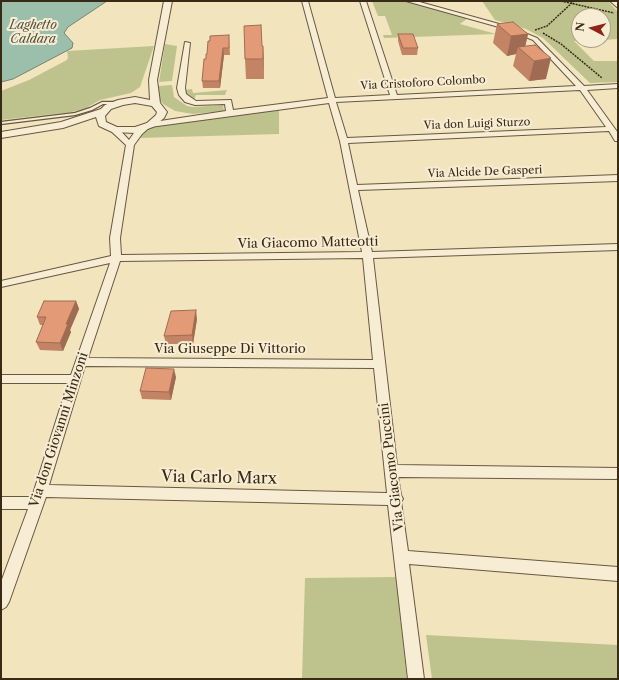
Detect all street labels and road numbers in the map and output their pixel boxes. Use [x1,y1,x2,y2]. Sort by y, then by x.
street label: Via Cristoforo Colombo [360,73,486,93]
street label: Via don Luigi Sturzo [423,116,531,132]
street label: Via Alcide De Gasperi [427,163,543,181]
street label: Via Giacomo Matteotti [238,234,378,252]
street label: Via Giuseppe Di Vittorio [154,341,306,357]
street label: Via don Giovanni Minzoni [26,350,92,510]
street label: Via Giacomo Puccini [376,402,408,532]
street label: Via Carlo Marx [161,467,277,489]

